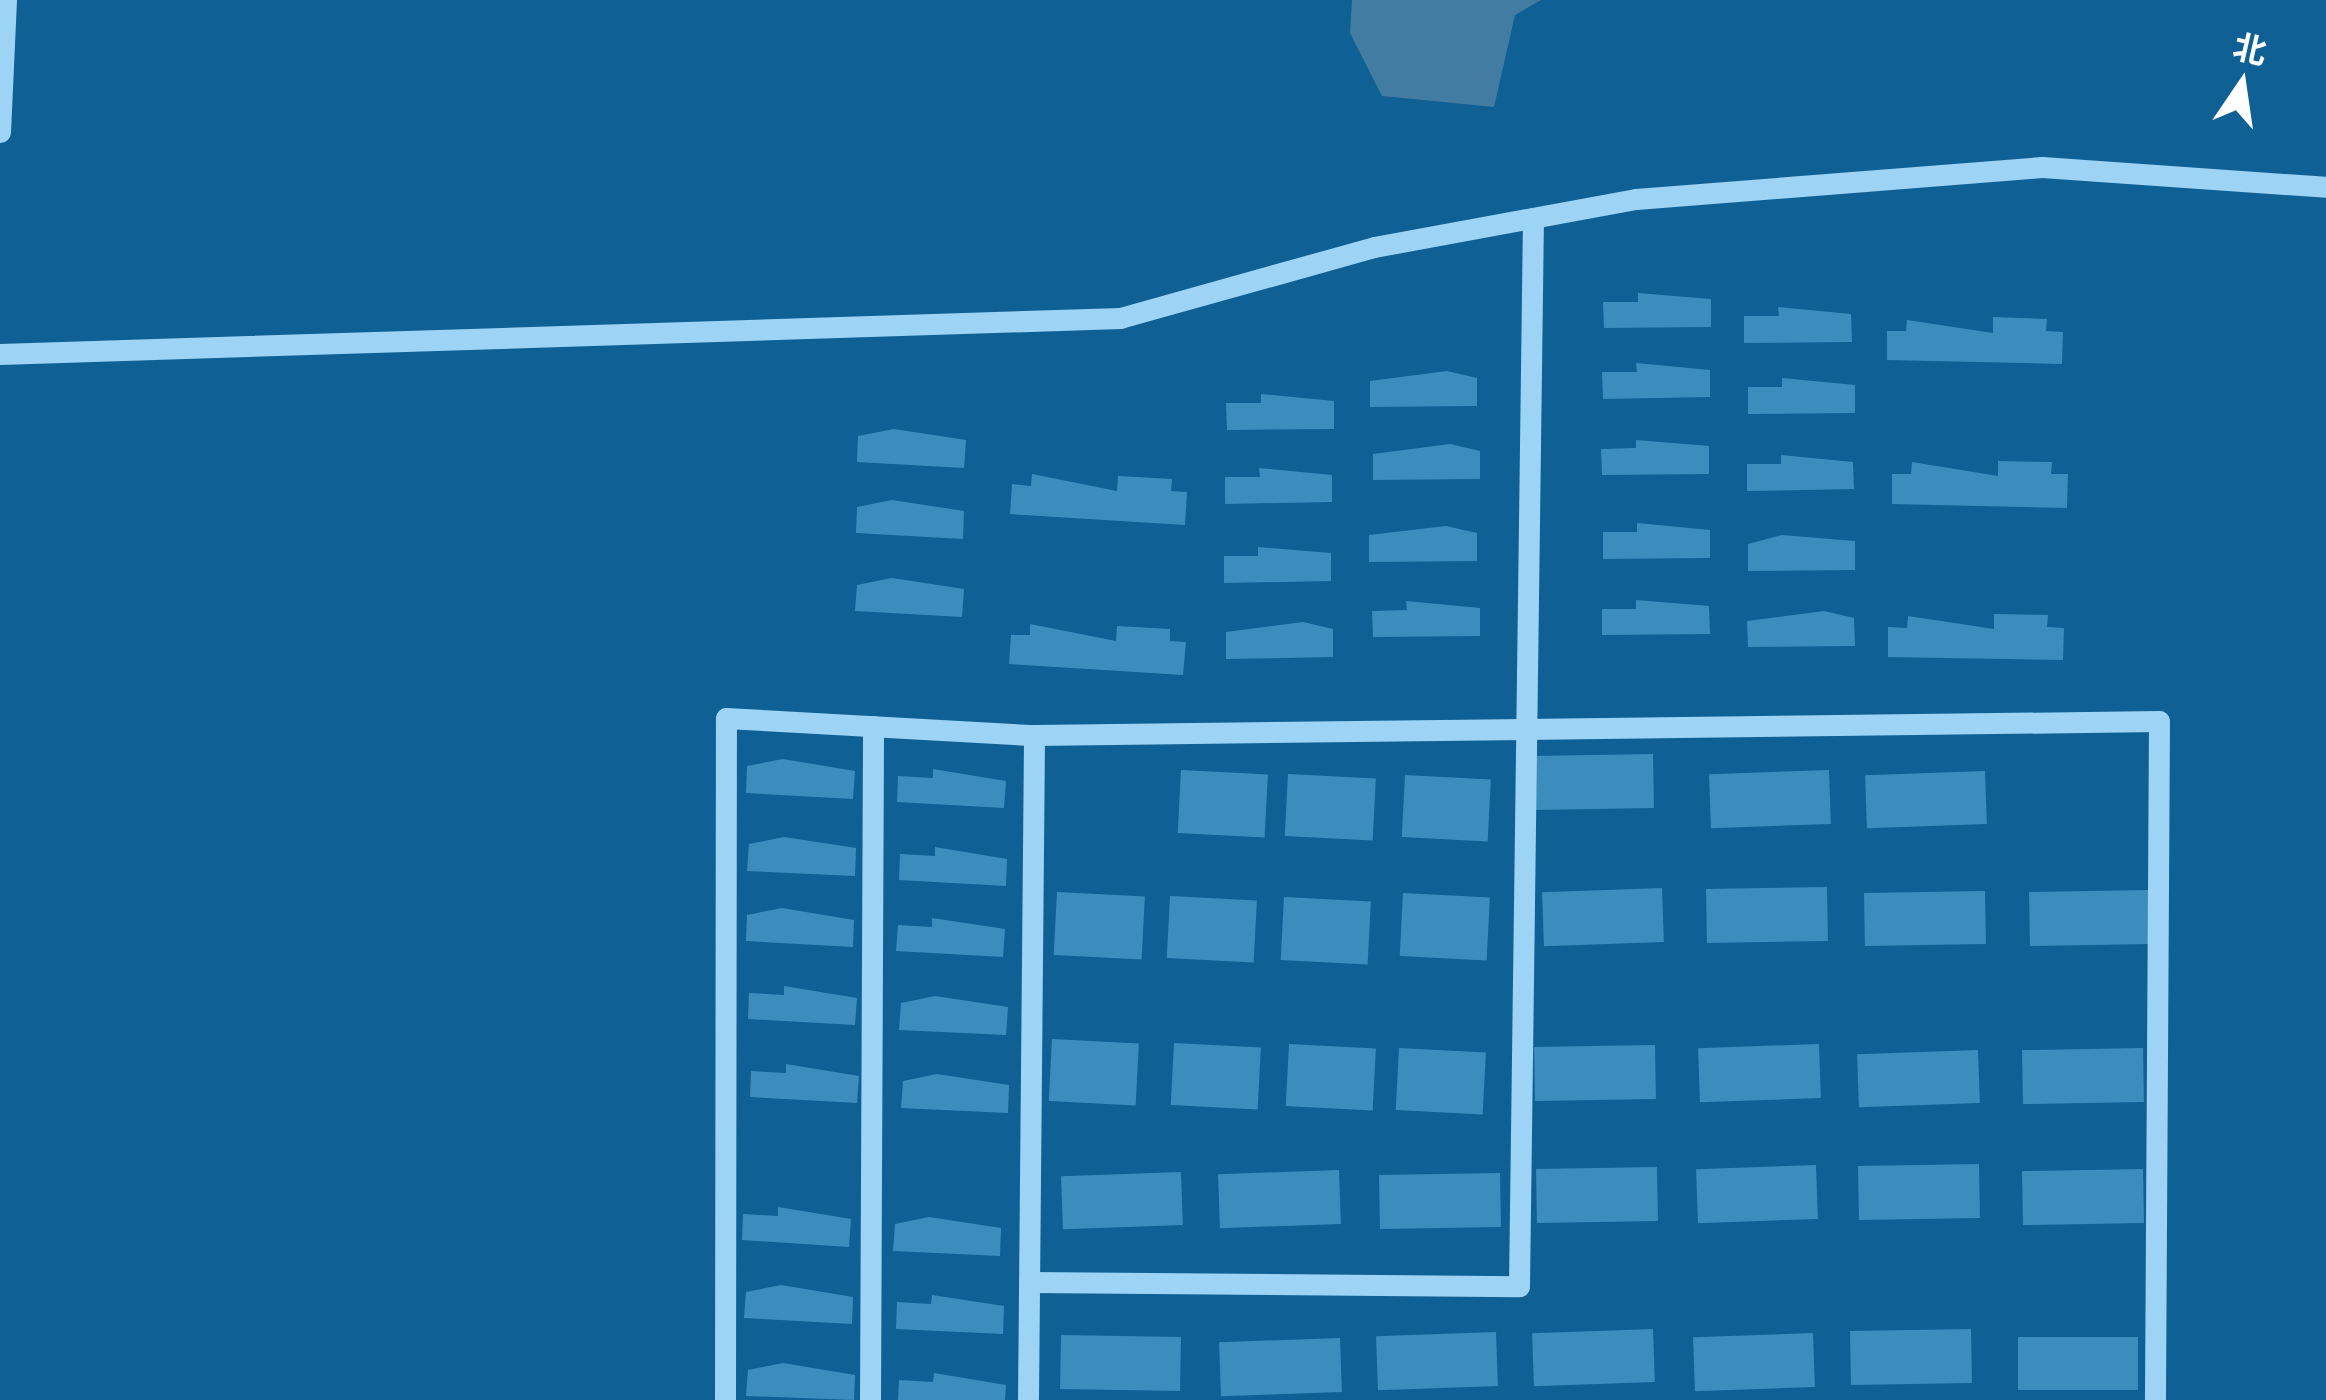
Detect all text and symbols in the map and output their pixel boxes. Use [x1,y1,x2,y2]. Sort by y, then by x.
north arrow [2182,24,2302,144]
text: 北 [2230,26,2271,72]

